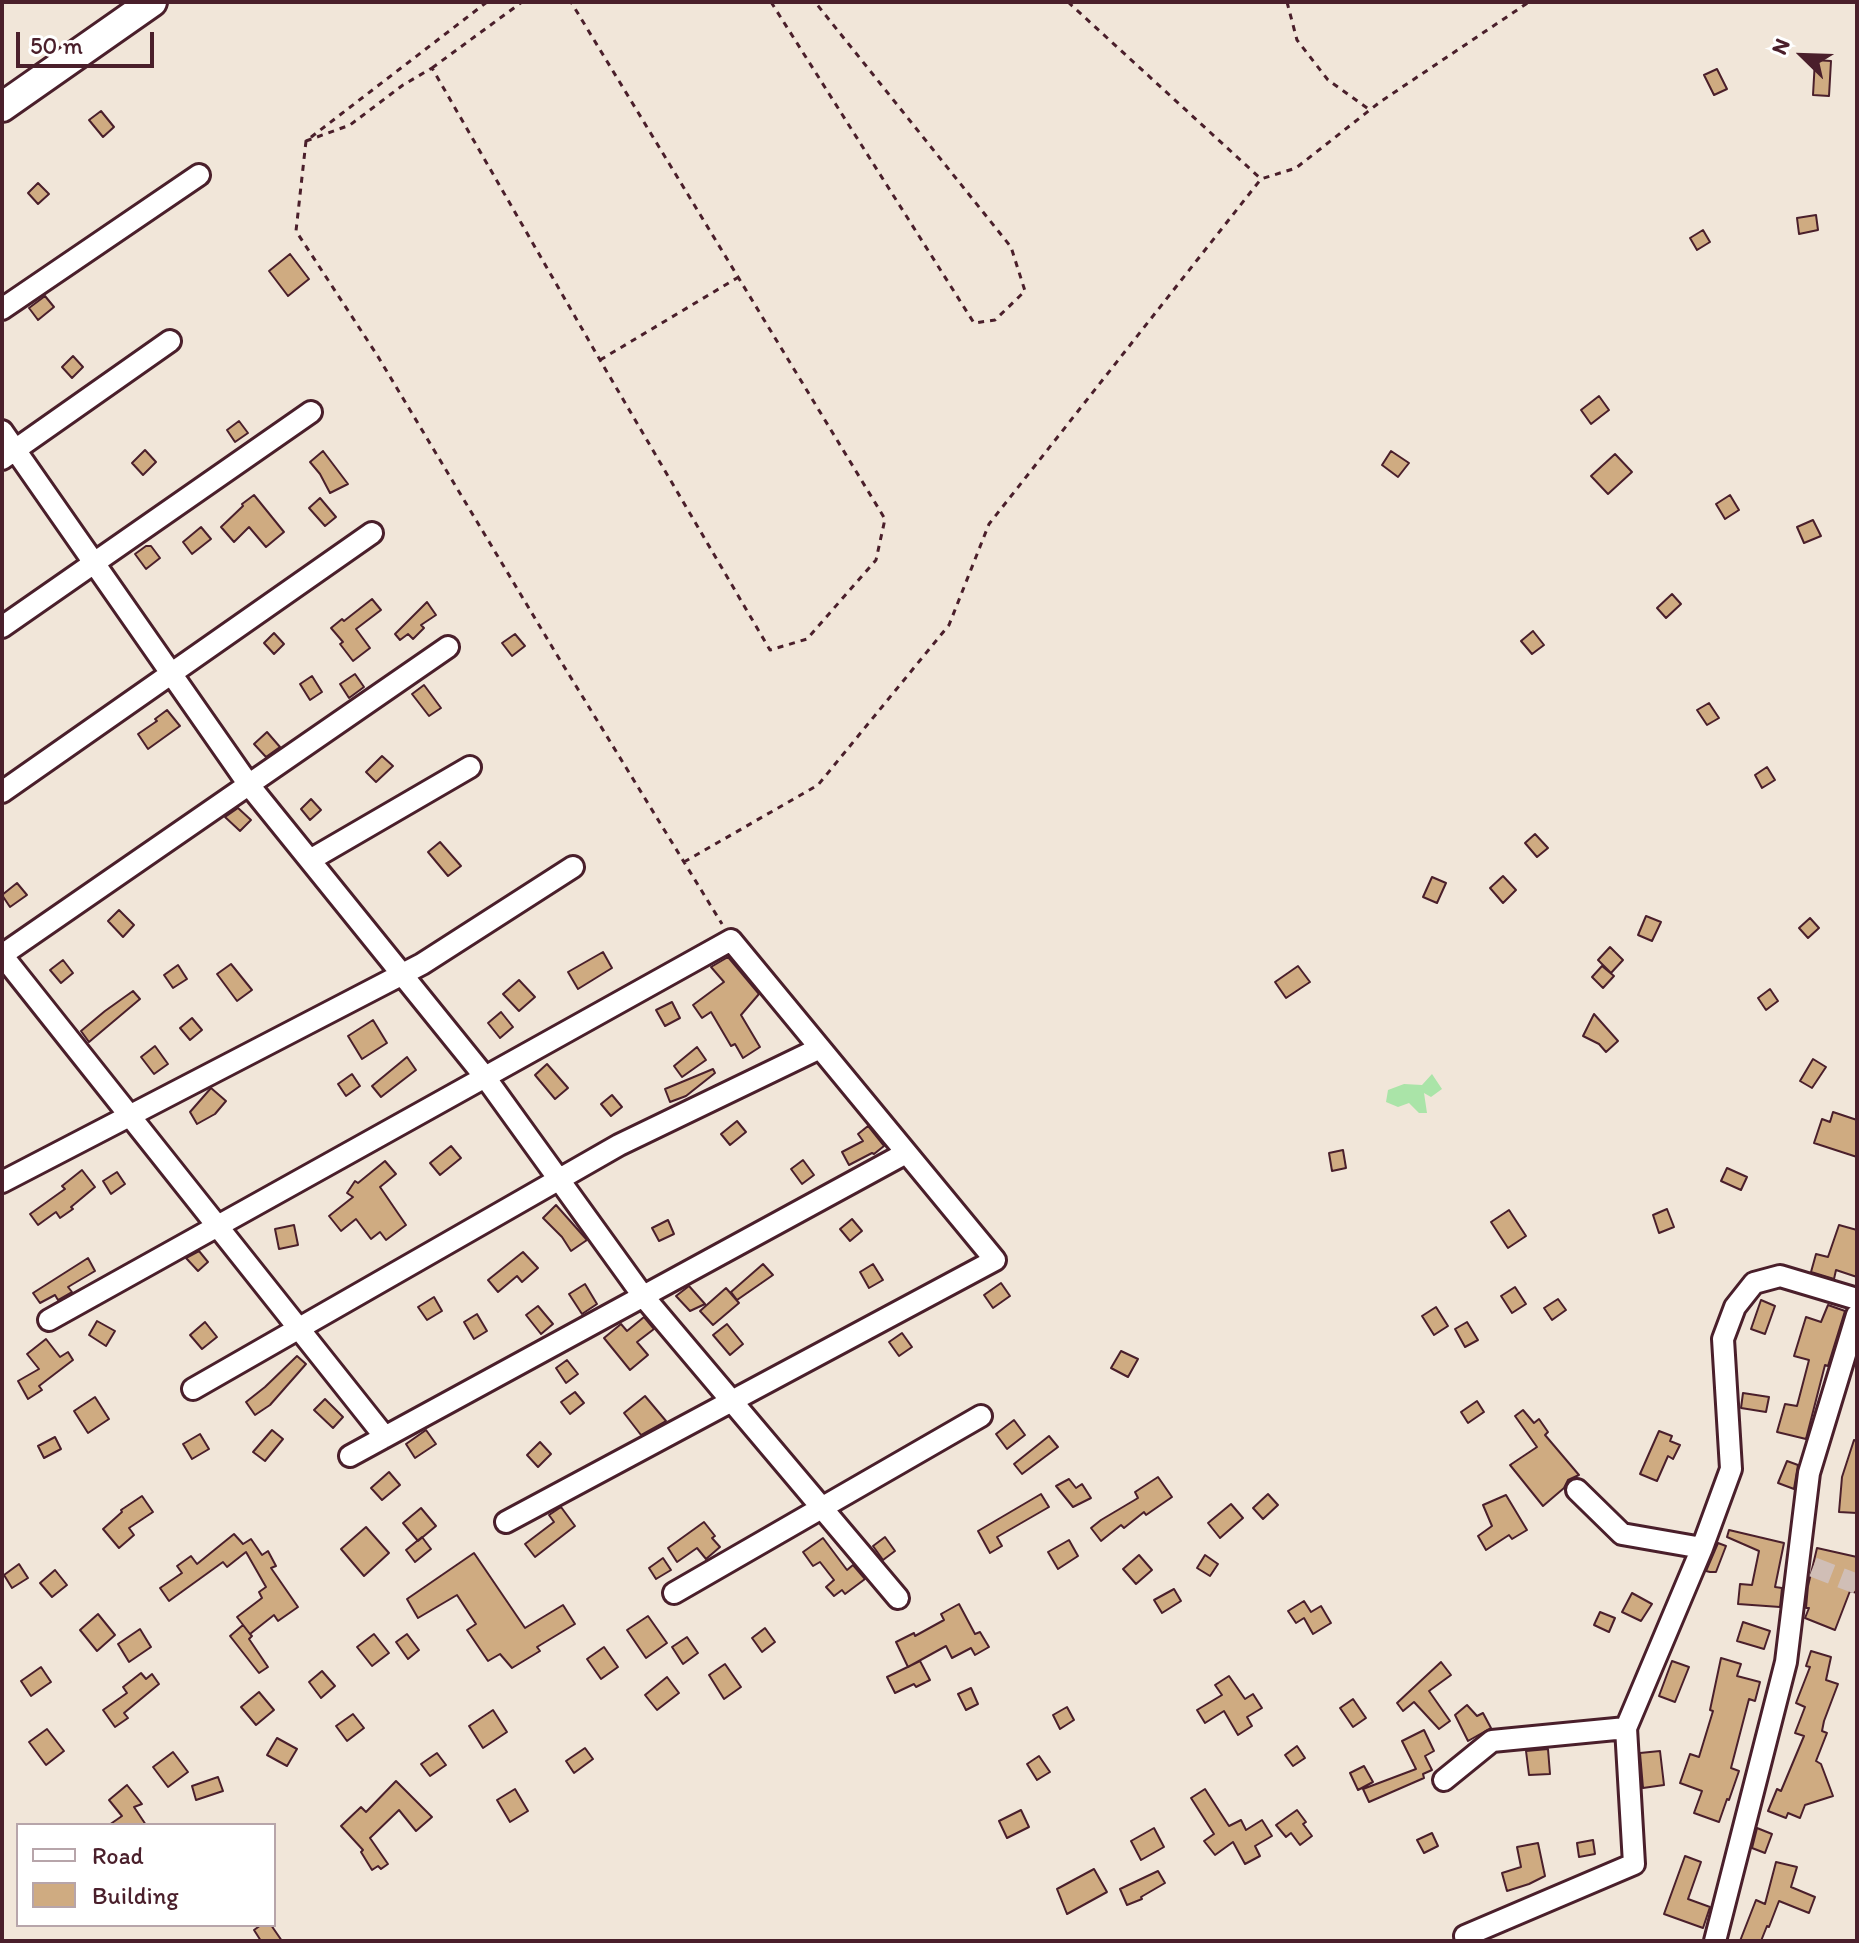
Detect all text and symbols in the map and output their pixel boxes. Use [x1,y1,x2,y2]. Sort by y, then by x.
scale bar [20,16,158,66]
north arrow [1763,16,1843,96]
text: 50 m [30,31,83,60]
text: N [1765,34,1796,59]
legend [16,1823,276,1927]
text: Road [92,1841,144,1870]
text: Building [92,1881,179,1910]

